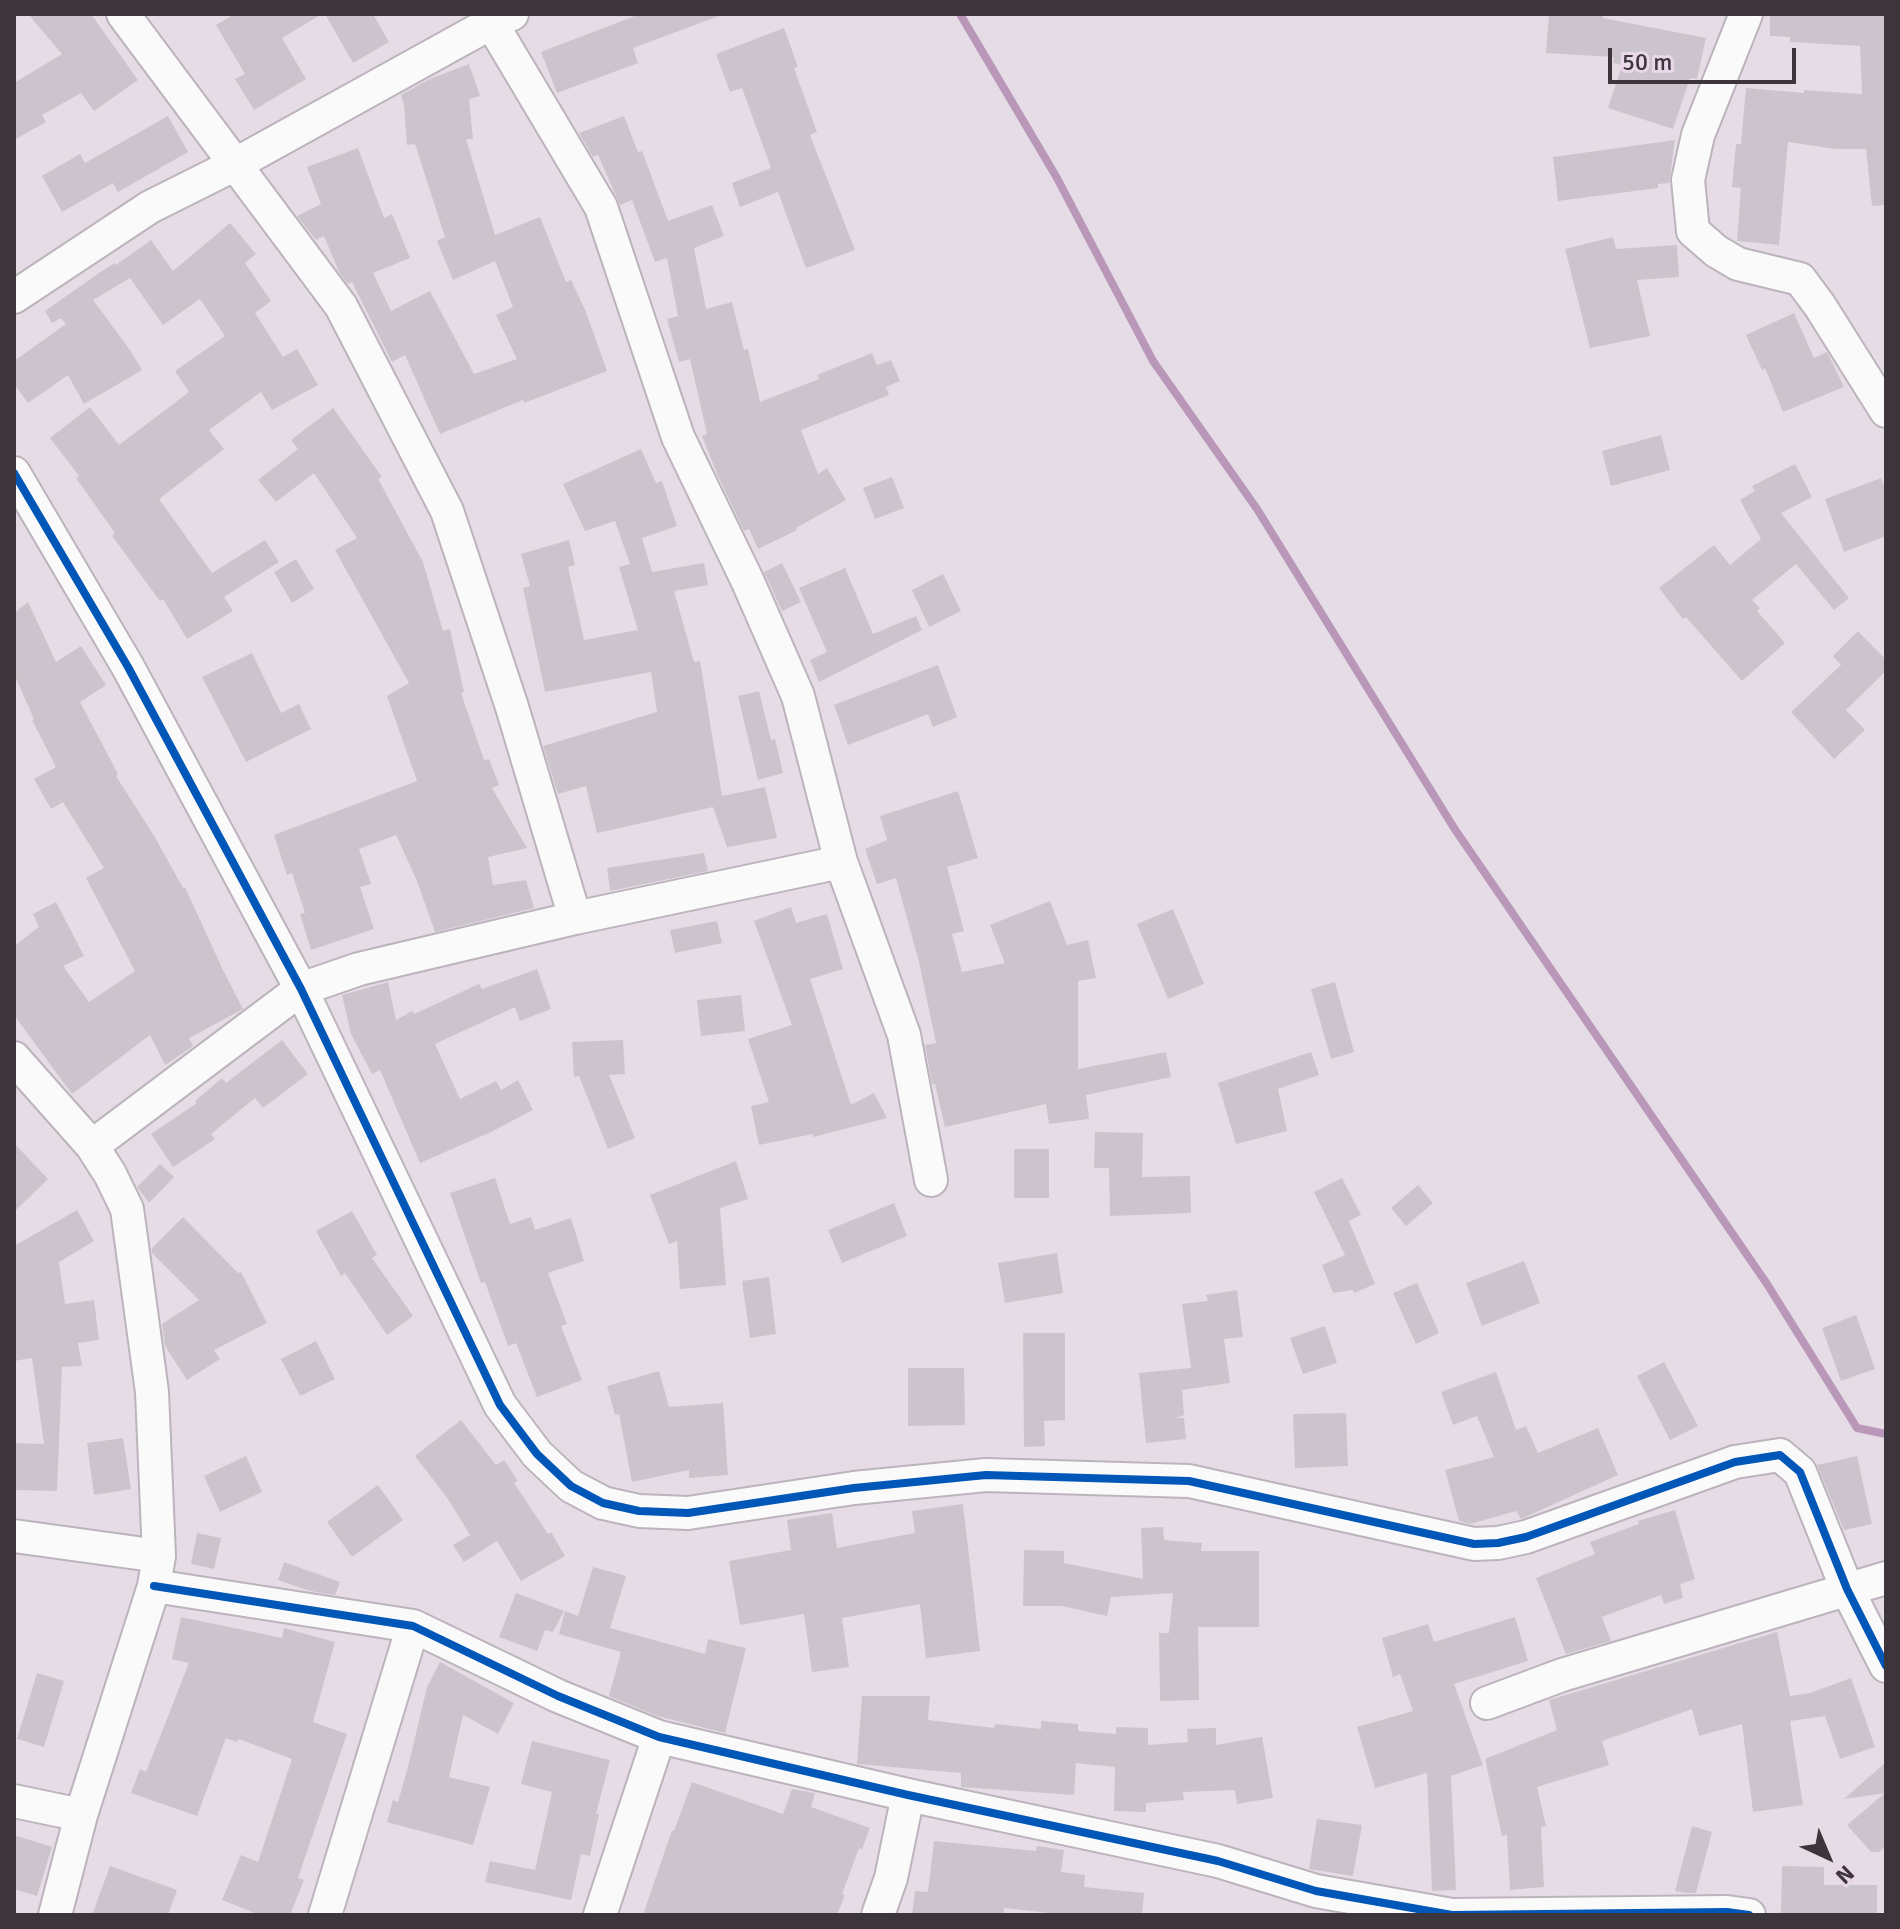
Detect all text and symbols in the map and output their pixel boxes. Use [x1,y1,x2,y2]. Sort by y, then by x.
scale bar [1612,32,1800,82]
text: 50 m [1622,47,1672,77]
north arrow [1788,1817,1868,1897]
text: N [1830,1860,1860,1890]

